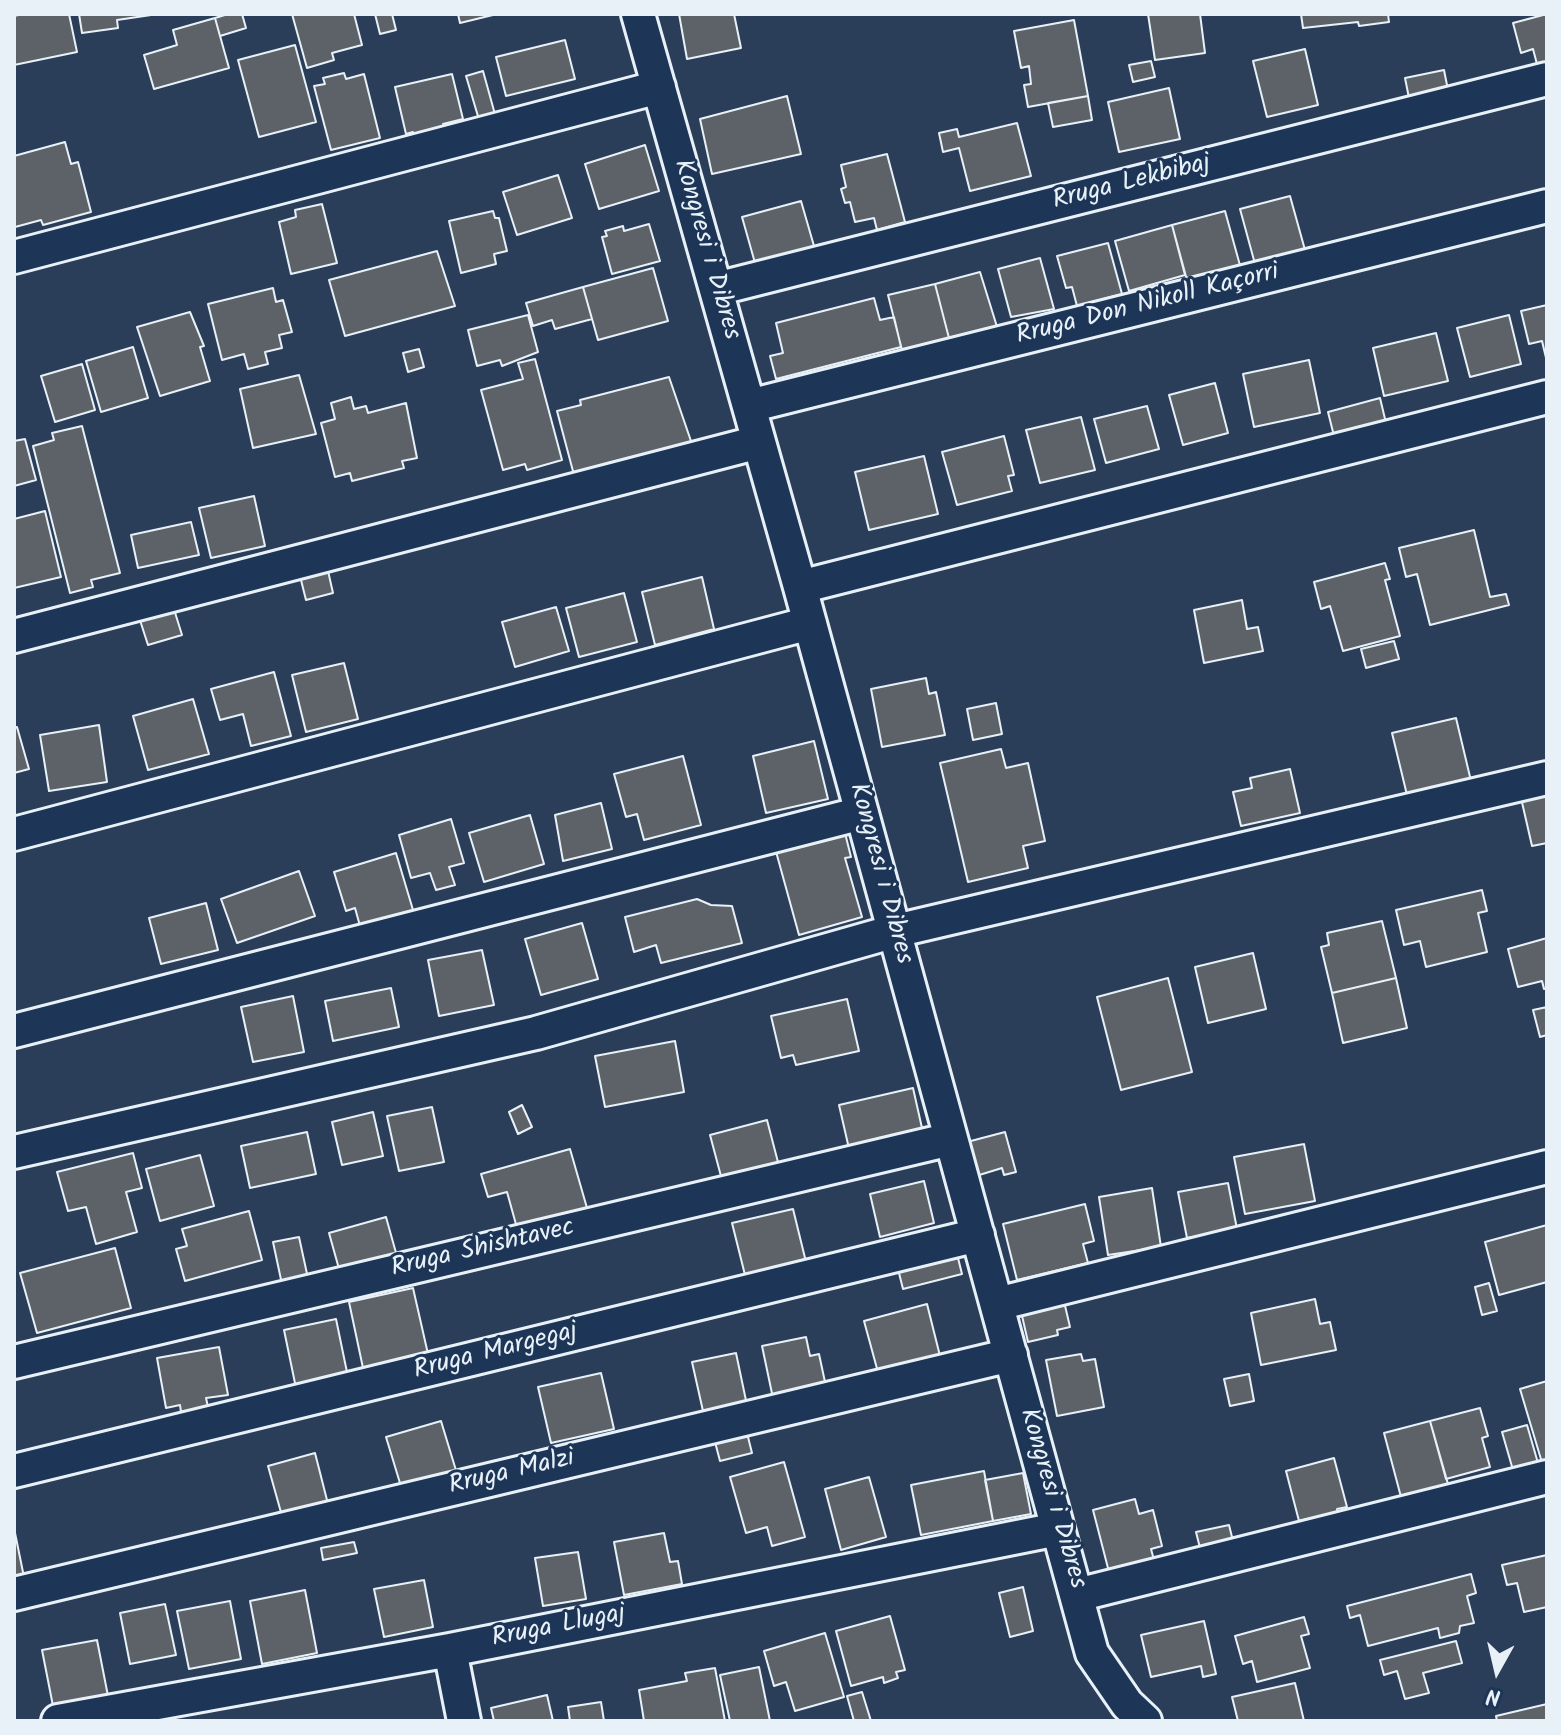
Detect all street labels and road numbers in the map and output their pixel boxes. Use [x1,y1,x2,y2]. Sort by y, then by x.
street label: Rruga Lekbibaj [1050,149,1214,219]
street label: Kongresi i Dibres [664,156,746,344]
street label: Rruga Don Nikoll Kaçorri [1014,258,1282,354]
street label: Kongresi i Dibres [840,780,918,968]
street label: Rruga Shishtavec [389,1214,577,1286]
street label: Rruga Margegaj [411,1318,581,1388]
street label: Kongresi i Dibres [1010,1405,1092,1593]
street label: Rruga Malzi [446,1444,578,1504]
street label: Rruga Llugaj [490,1600,628,1656]

